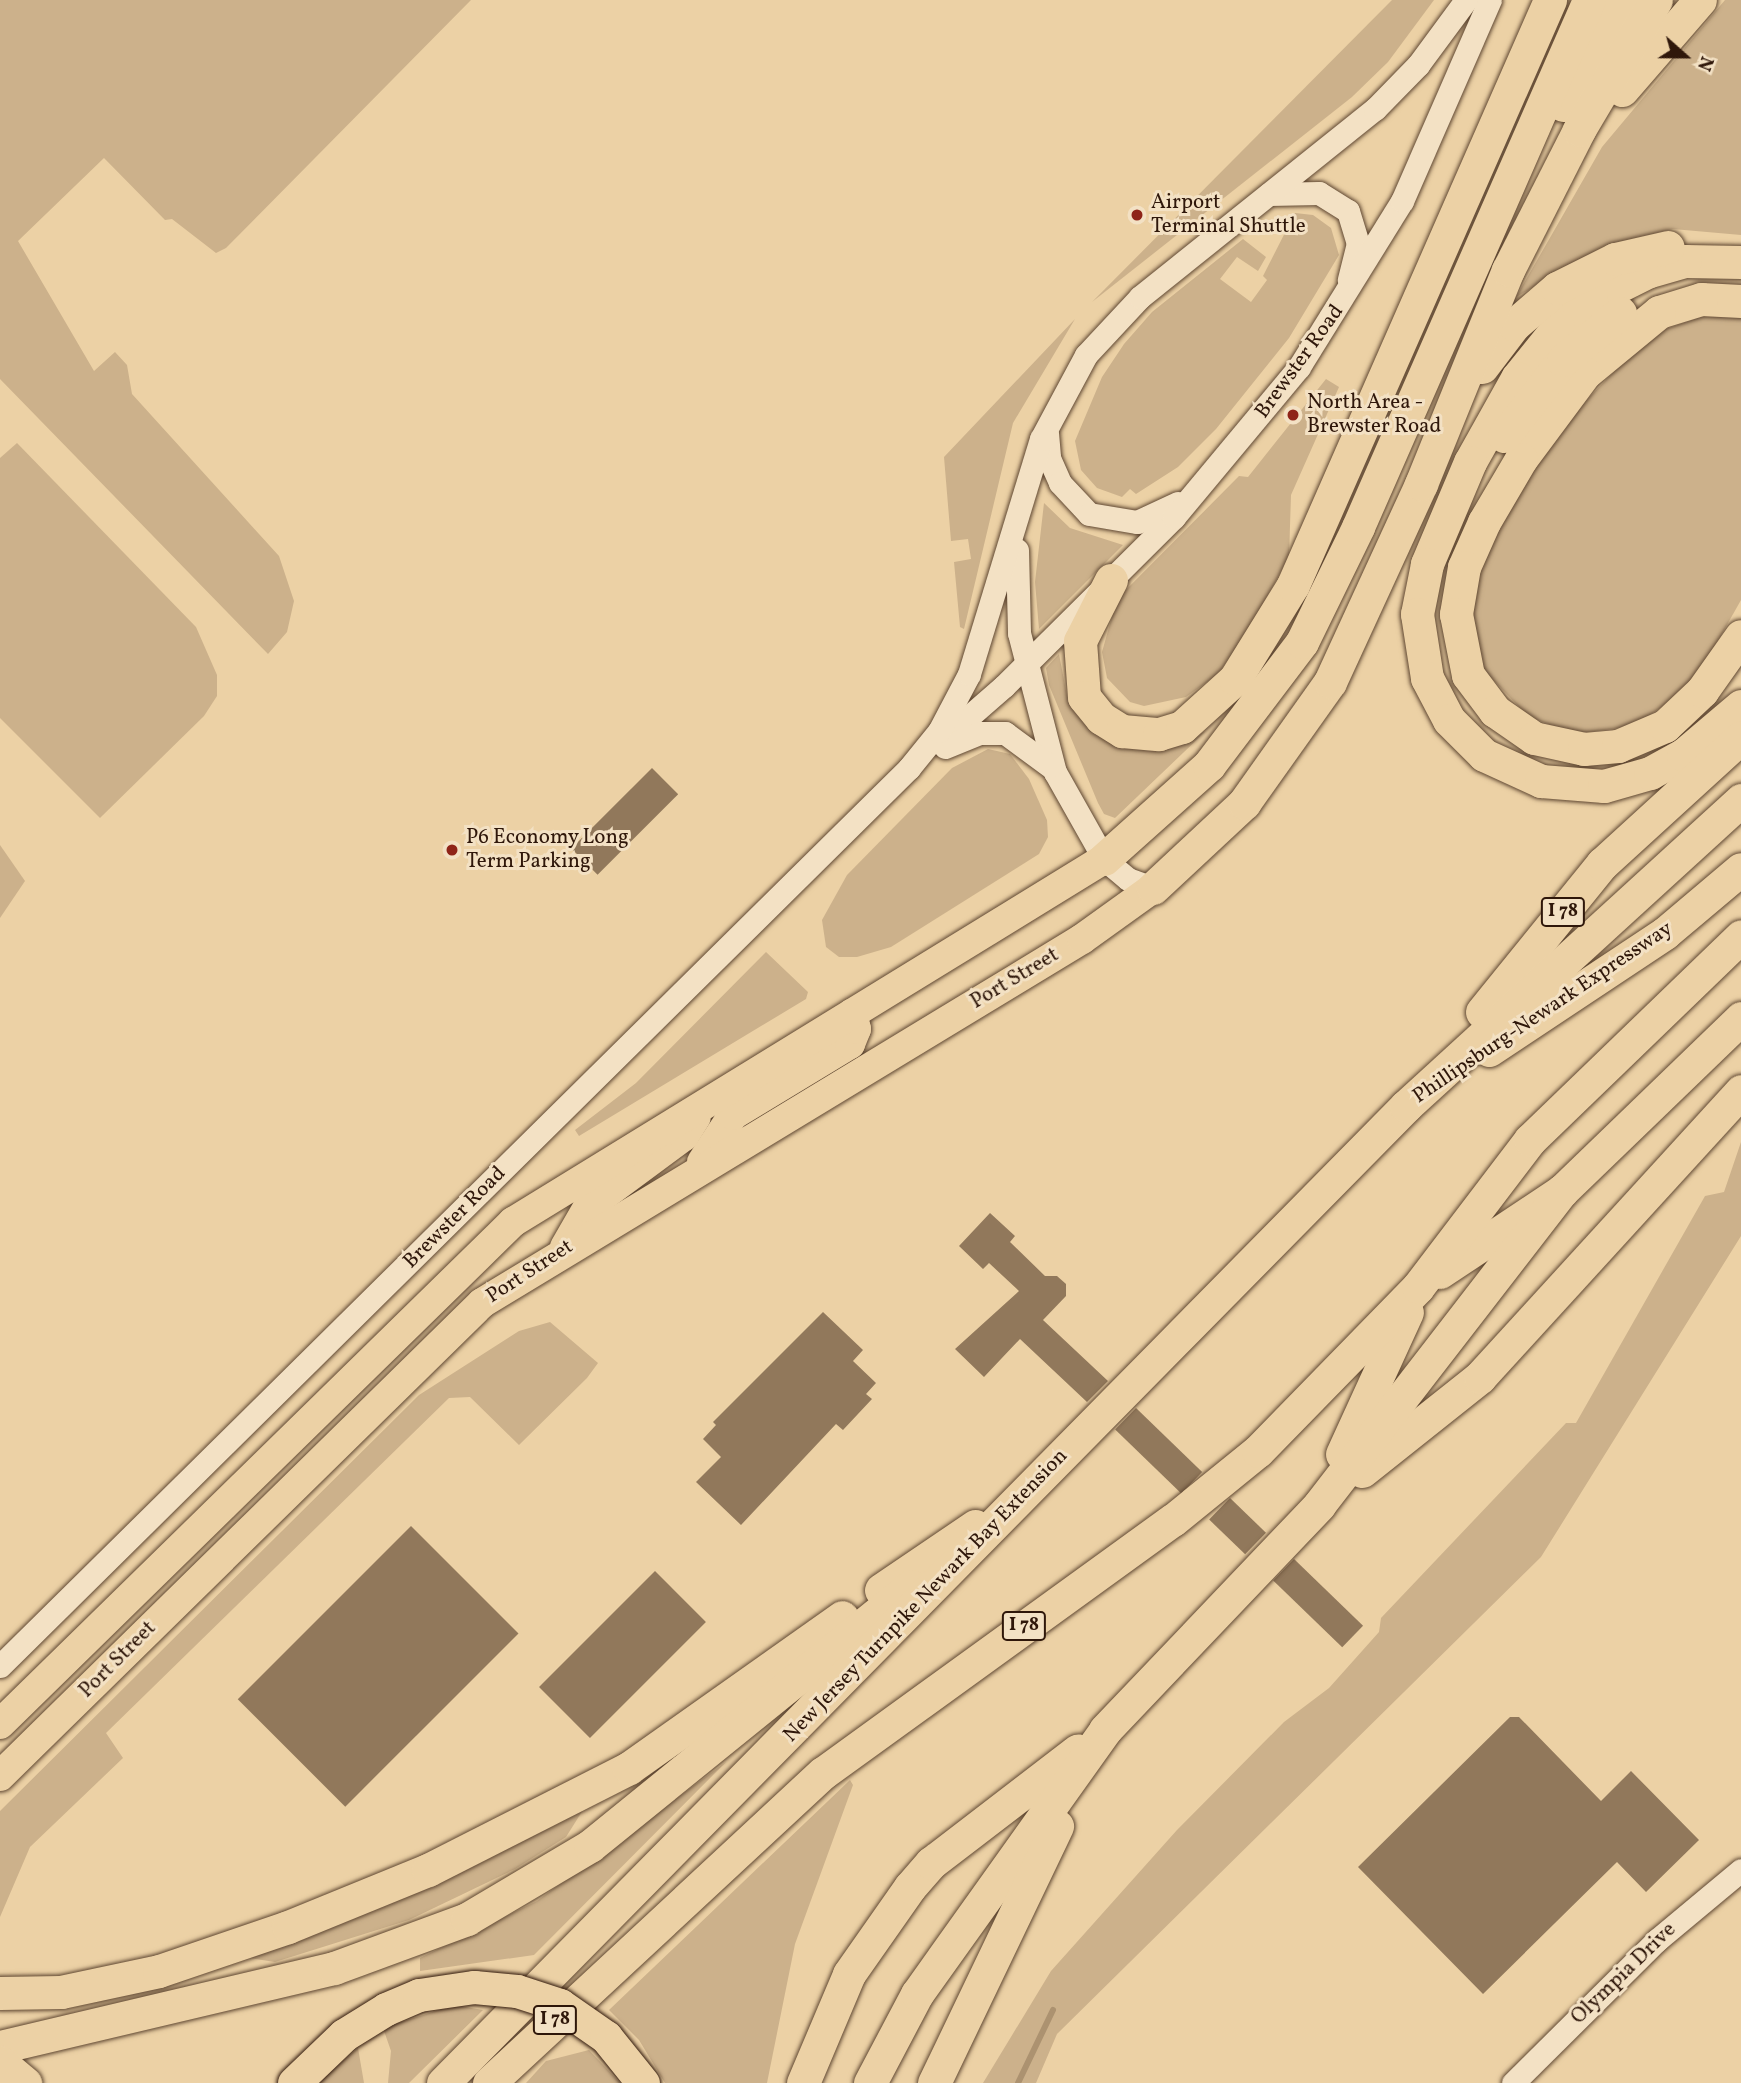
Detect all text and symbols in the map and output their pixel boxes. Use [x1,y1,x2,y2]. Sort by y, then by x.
north arrow [1650,21,1720,91]
text: N [1690,52,1719,75]
place label: Airport Terminal Shuttle [1151,190,1306,240]
marker: Airport Terminal Shuttle [1129,207,1145,223]
street label: Brewster Road [1250,300,1350,424]
place label: North Area - Brewster Road [1307,390,1441,440]
marker: North Area - Brewster Road [1285,407,1301,423]
place label: P6 Economy Long Term Parking [466,825,629,875]
marker: P6 Economy Long Term Parking [444,842,460,858]
road number: I 78 [1540,896,1586,928]
street label: Phillipsburg-Newark Expressway [1408,916,1678,1110]
street label: Port Street [966,943,1064,1015]
street label: Brewster Road [399,1162,511,1274]
street label: Port Street [482,1235,578,1309]
street label: New Jersey Turnpike Newark Bay Extension [778,1443,1074,1749]
road number: I 78 [1001,1610,1047,1642]
street label: Port Street [74,1616,162,1704]
street label: Olympia Drive [1566,1918,1682,2030]
road number: I 78 [532,2004,578,2036]

